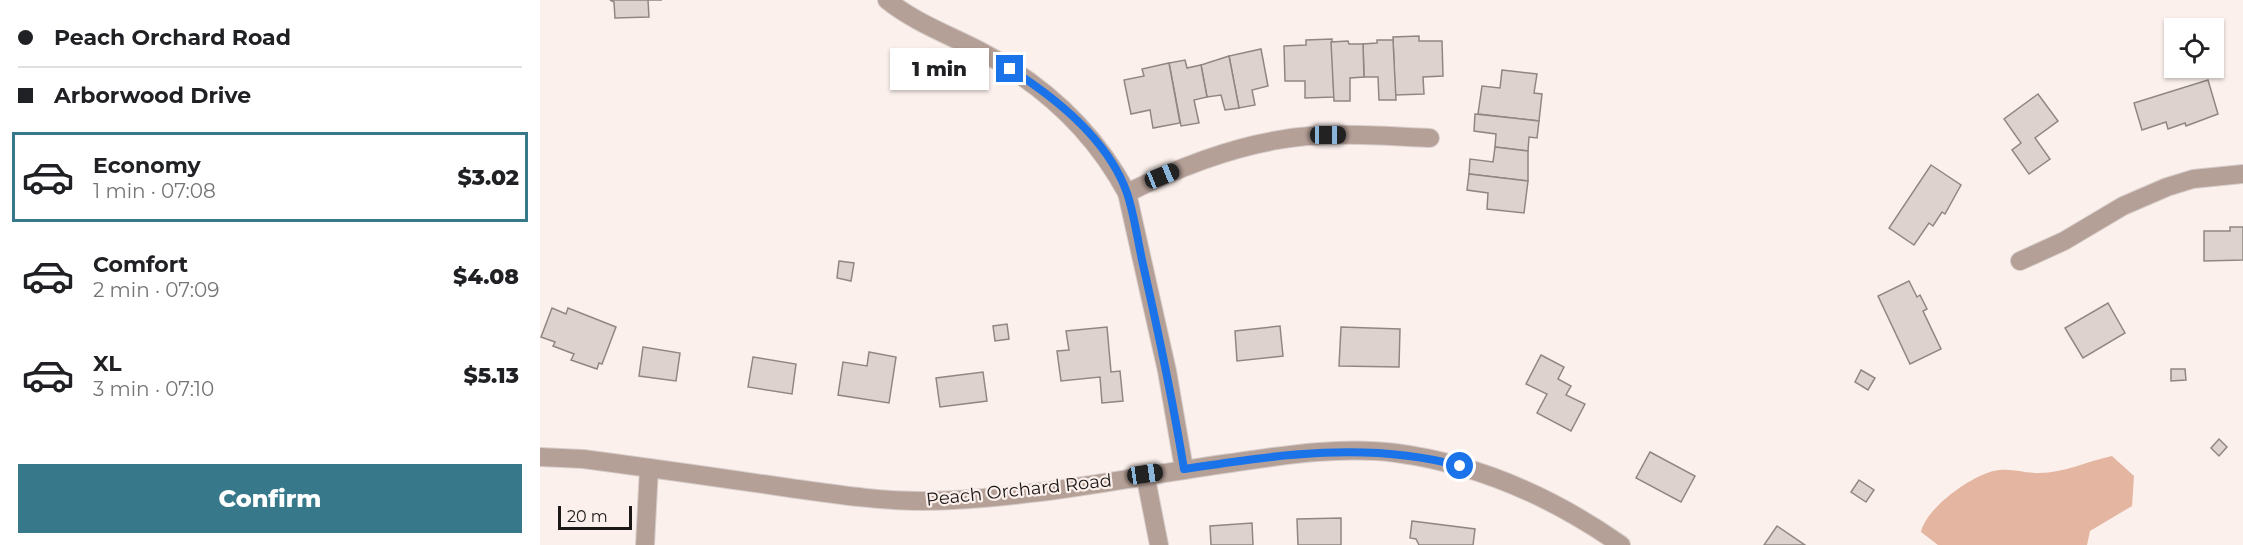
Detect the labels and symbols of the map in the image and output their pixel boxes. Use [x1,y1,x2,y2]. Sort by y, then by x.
callout: 1 min [890,48,989,90]
route end [996,55,1023,82]
car [1310,126,1346,144]
car [1142,161,1182,191]
route start [1446,452,1473,479]
car [1126,463,1164,485]
street label: Peach Orchard Road [925,469,1113,511]
scale bar [558,503,632,530]

